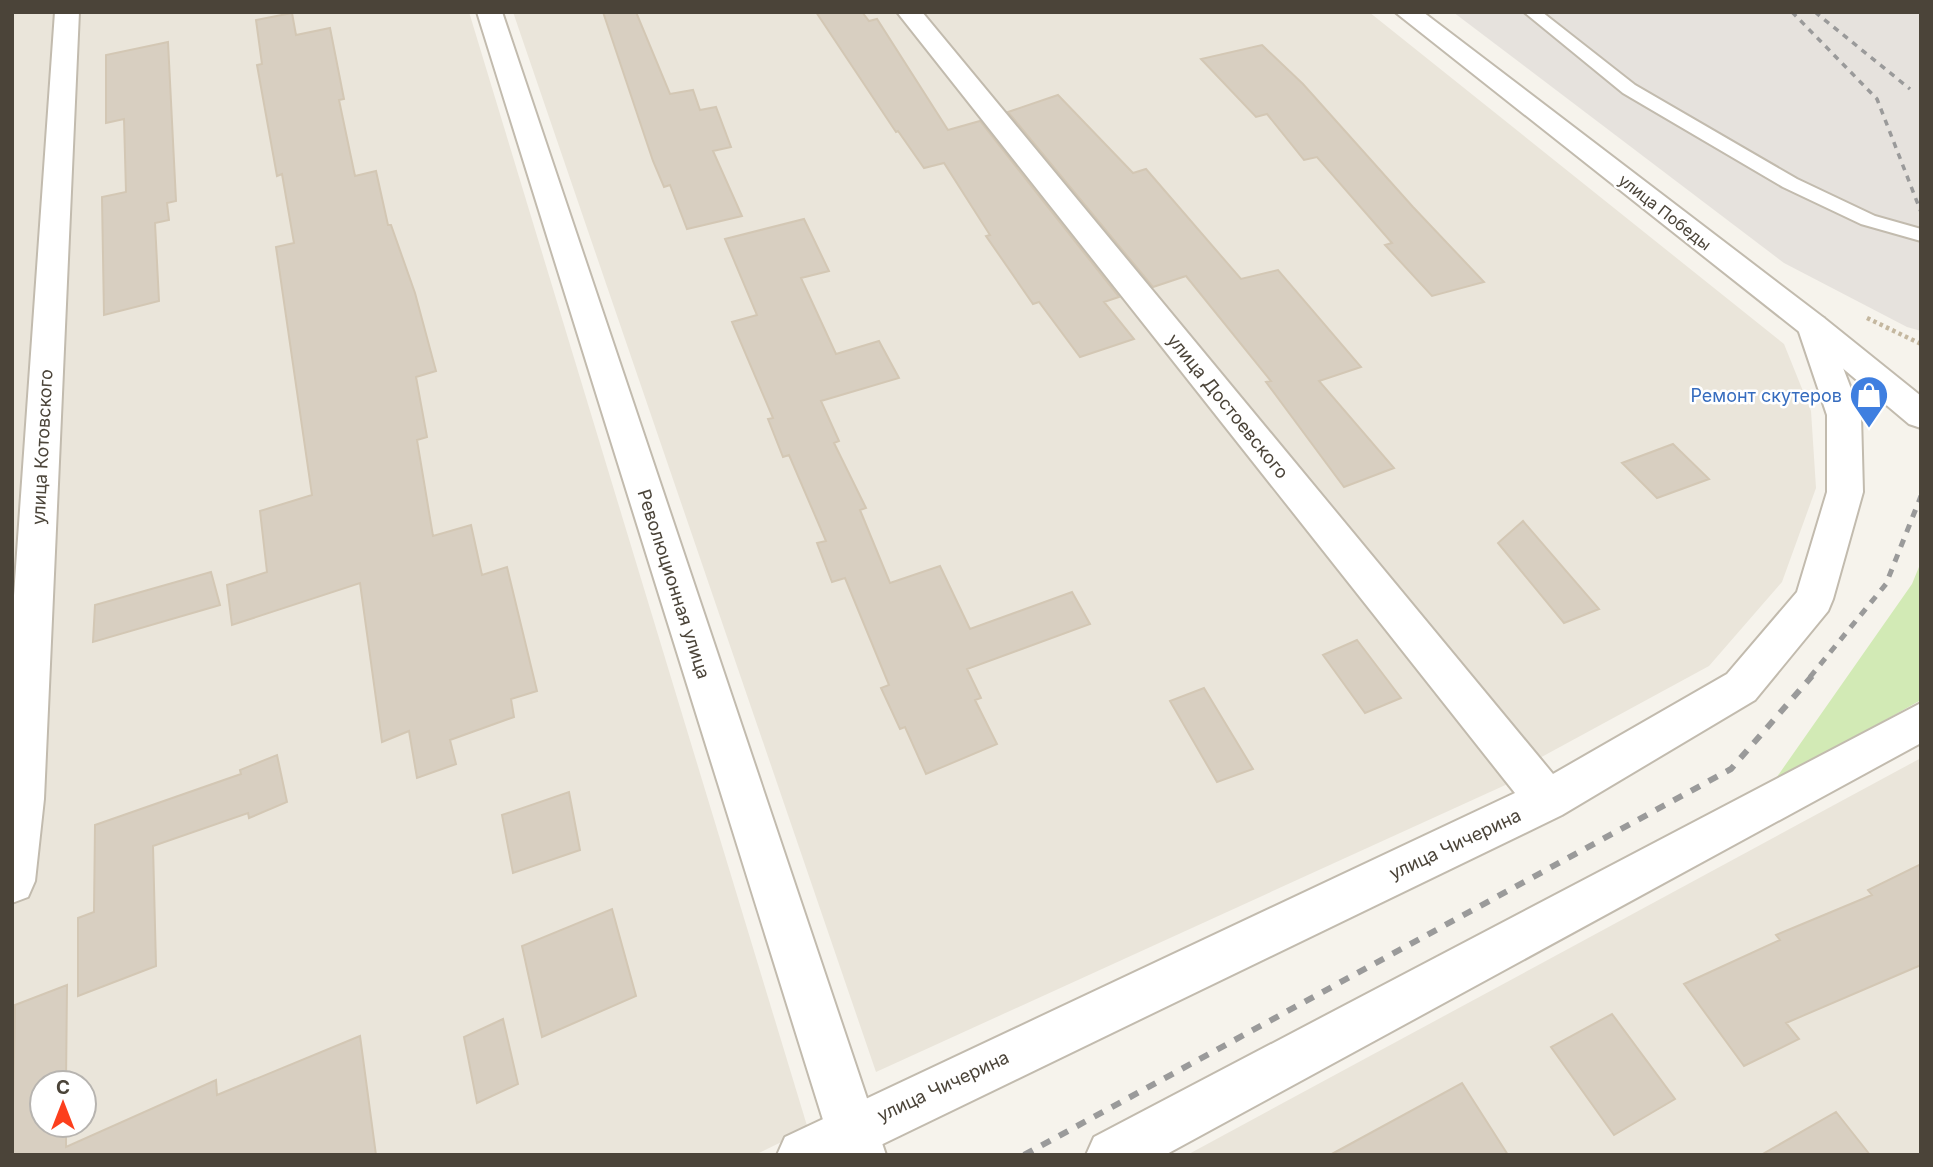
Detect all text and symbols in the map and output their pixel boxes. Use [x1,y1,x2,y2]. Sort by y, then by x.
street label: улица Победы [1615,170,1715,254]
street label: улица Достоевского [1163,329,1293,483]
street label: улица Котовского [27,368,57,526]
shop icon: Ремонт скутеров [1848,374,1890,429]
place label: Ремонт скутеров [1690,385,1842,406]
street label: Революционная улица [633,487,715,681]
street label: улица Чичерина [1386,804,1524,884]
street label: улица Чичерина [874,1046,1012,1126]
north arrow [28,1069,98,1139]
text: С [56,1076,70,1099]

